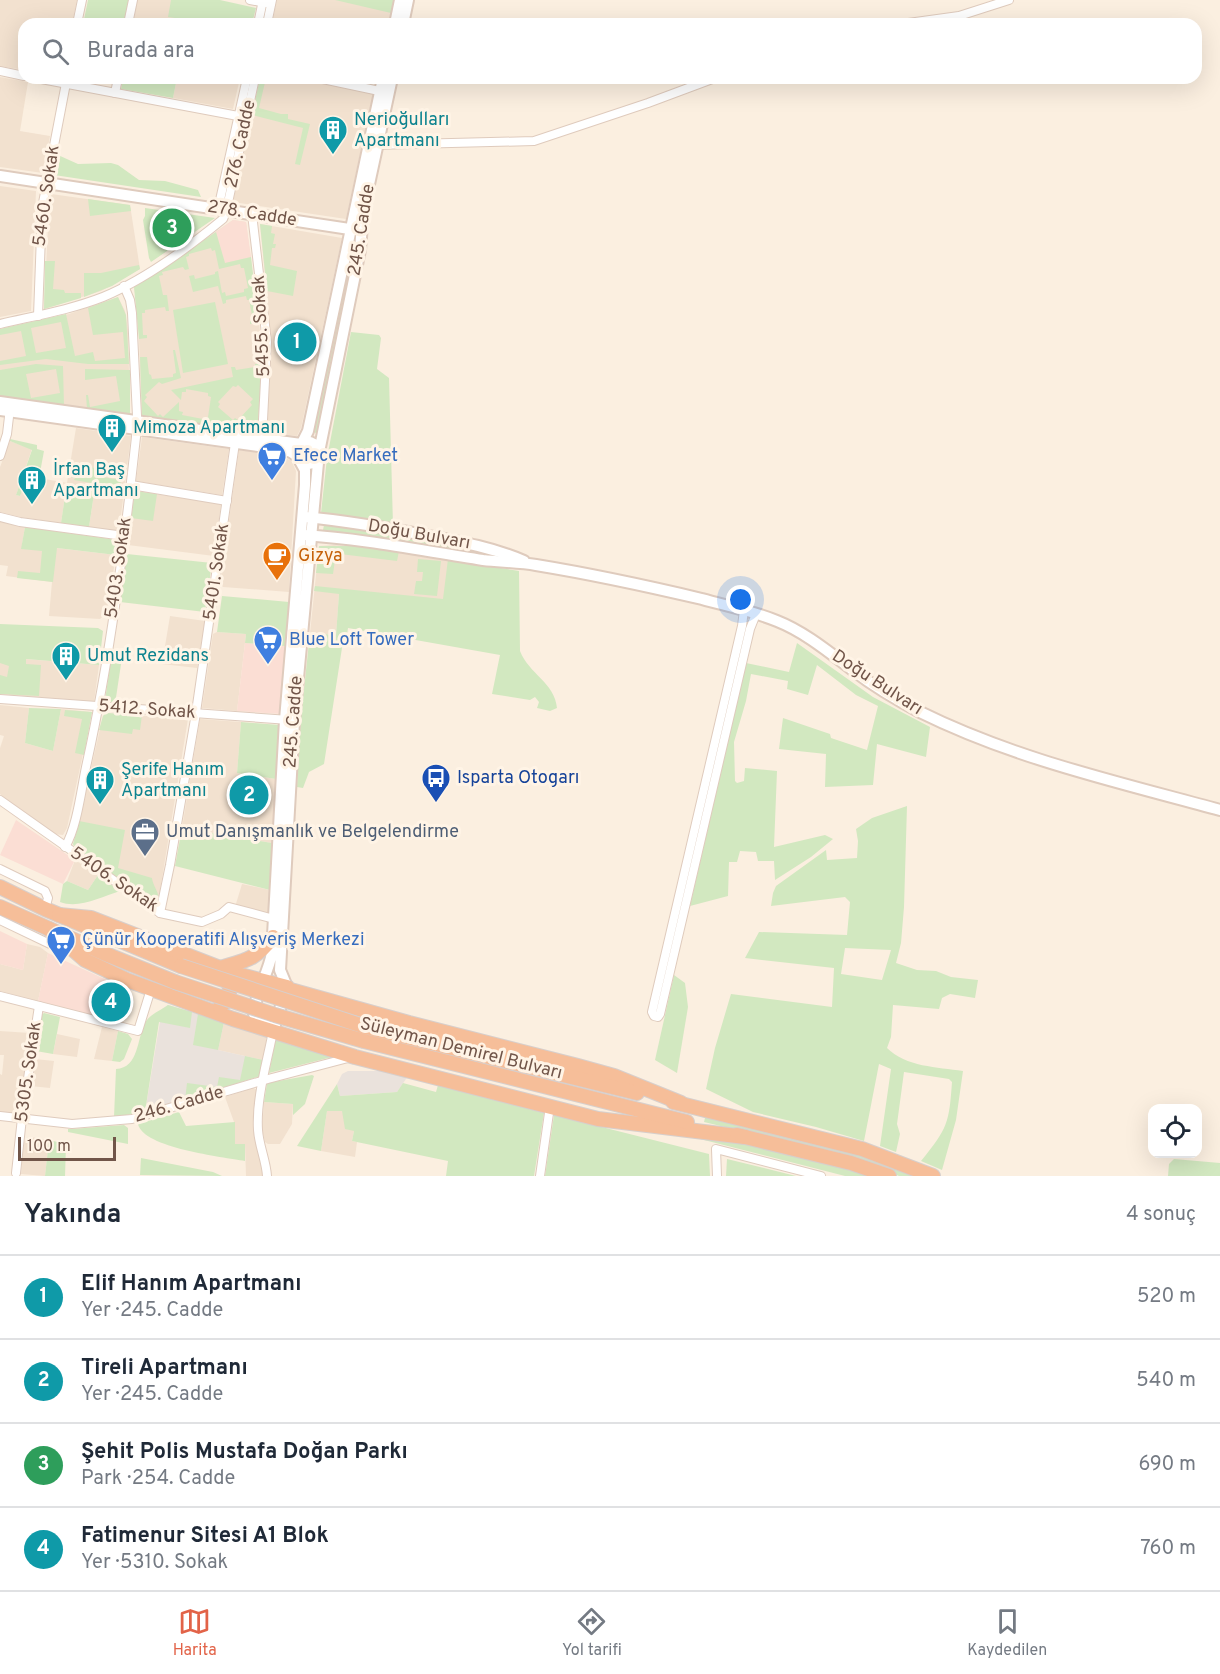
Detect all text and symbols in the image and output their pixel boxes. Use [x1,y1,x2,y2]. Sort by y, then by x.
search box [18,18,1202,84]
icon: search [39,35,72,68]
text: Burada ara [87,38,195,65]
street label: 276. Cadde [220,98,262,190]
place label: Nerioğulları Apartmanı [354,109,449,153]
building icon: Nerioğulları Apartmanı [317,114,349,156]
street label: 5460. Sokak [29,144,65,248]
street label: 245. Cadde [343,182,381,278]
street label: 278. Cadde [206,196,298,232]
pin: 3 [152,206,192,250]
street label: 5455. Sokak [248,274,276,378]
pin: 1 [278,320,316,364]
building icon: Mimoza Apartmanı [96,412,128,454]
place label: Mimoza Apartmanı [133,417,285,440]
supermarket icon: Efece Market [256,440,288,482]
place label: Efece Market [293,445,398,468]
place label: İrfan Baş Apartmanı [53,457,139,503]
building icon: İrfan Baş Apartmanı [16,464,48,506]
street label: Doğu Bulvarı [366,515,472,555]
street label: 5403. Sokak [101,516,137,620]
street label: 5401. Sokak [199,522,235,622]
cafe icon: Gizya [261,540,293,582]
place label: Gizya [298,545,343,568]
your location [726,585,755,614]
supermarket icon: Blue Loft Tower [252,624,284,666]
place label: Blue Loft Tower [289,629,414,652]
building icon: Umut Rezidans [50,640,82,682]
place label: Umut Rezidans [87,645,209,668]
street label: Doğu Bulvarı [827,645,927,721]
street label: 245. Cadde [279,675,309,769]
street label: 5412. Sokak [98,695,196,725]
place label: Şerife Hanım Apartmanı [121,759,224,803]
bus stop icon: Isparta Otogarı [420,762,452,804]
building icon: Şerife Hanım Apartmanı [84,764,116,806]
place label: Isparta Otogarı [457,767,579,790]
pin: 2 [230,772,268,818]
office icon: Umut Danışmanlık ve Belgelendirme [129,816,161,858]
place label: Umut Danışmanlık ve Belgelendirme [166,821,459,844]
street label: 5406. Sokak [65,842,163,918]
supermarket icon: Çünür Kooperatifi Alışveriş Merkezi [45,924,77,966]
place label: Çünür Kooperatifi Alışveriş Merkezi [82,929,365,952]
pin: 4 [92,980,130,1024]
street label: Süleyman Demirel Bulvarı [357,1013,565,1085]
street label: 5305. Sokak [11,1020,47,1124]
street label: 246. Cadde [131,1081,227,1129]
map controls [1148,1104,1202,1158]
button: locate [1148,1104,1202,1158]
scale bar [18,1134,116,1162]
text: 100 m [27,1137,71,1157]
text: Yakında [24,1199,121,1232]
text: 4 sonuç [1126,1202,1196,1228]
text: Elif Hanım Apartmanı [81,1271,301,1298]
text: 1 [40,1284,48,1310]
text: 520 m [1137,1284,1196,1310]
text: Yer · 245. Cadde [81,1298,223,1324]
text: Tireli Apartmanı [81,1355,248,1382]
text: 2 [37,1368,50,1394]
text: 540 m [1136,1368,1196,1394]
text: Yer · 245. Cadde [81,1382,223,1408]
text: Şehit Polis Mustafa Doğan Parkı [81,1439,408,1466]
text: 3 [38,1452,50,1478]
text: 690 m [1139,1452,1196,1478]
text: Park · 254. Cadde [81,1466,235,1492]
text: Fatimenur Sitesi A1 Blok [81,1523,329,1550]
text: 4 [37,1536,50,1562]
text: 760 m [1140,1536,1196,1562]
text: Yer · 5310. Sokak [81,1550,228,1576]
tab: Harita [173,1605,217,1661]
tab: Yol tarifi [562,1605,622,1661]
tab: Kaydedilen [967,1605,1047,1661]

